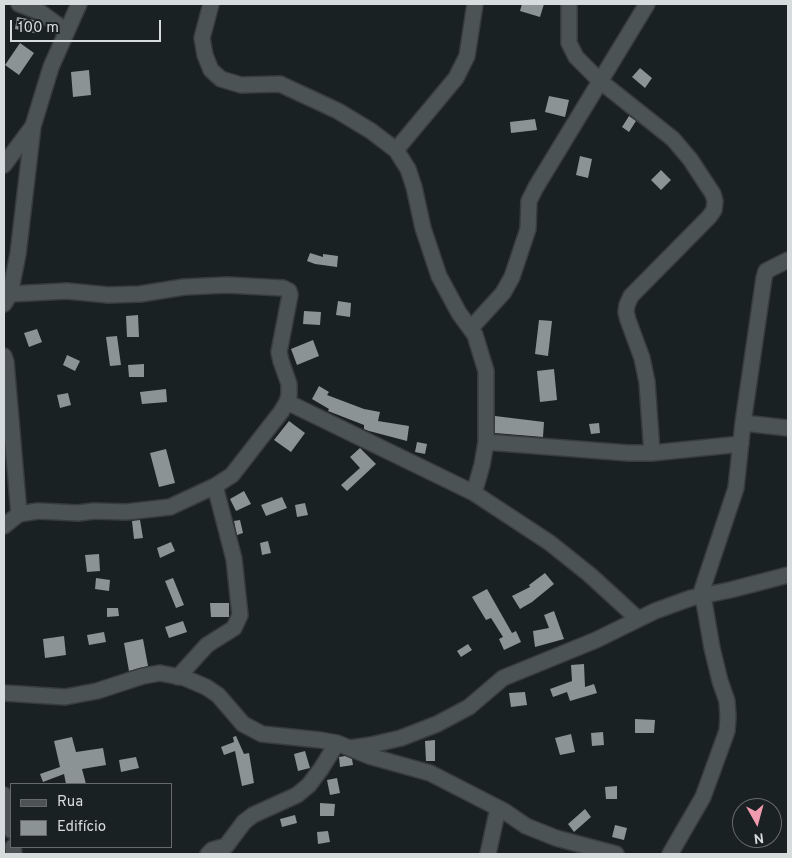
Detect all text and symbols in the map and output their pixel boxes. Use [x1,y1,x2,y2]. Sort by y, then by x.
scale bar [12,10,164,42]
text: 100 m [18,19,59,38]
legend [10,783,172,848]
text: Rua [57,793,83,812]
north arrow [732,798,782,848]
text: Edifício [57,818,106,837]
text: N [753,828,765,846]

